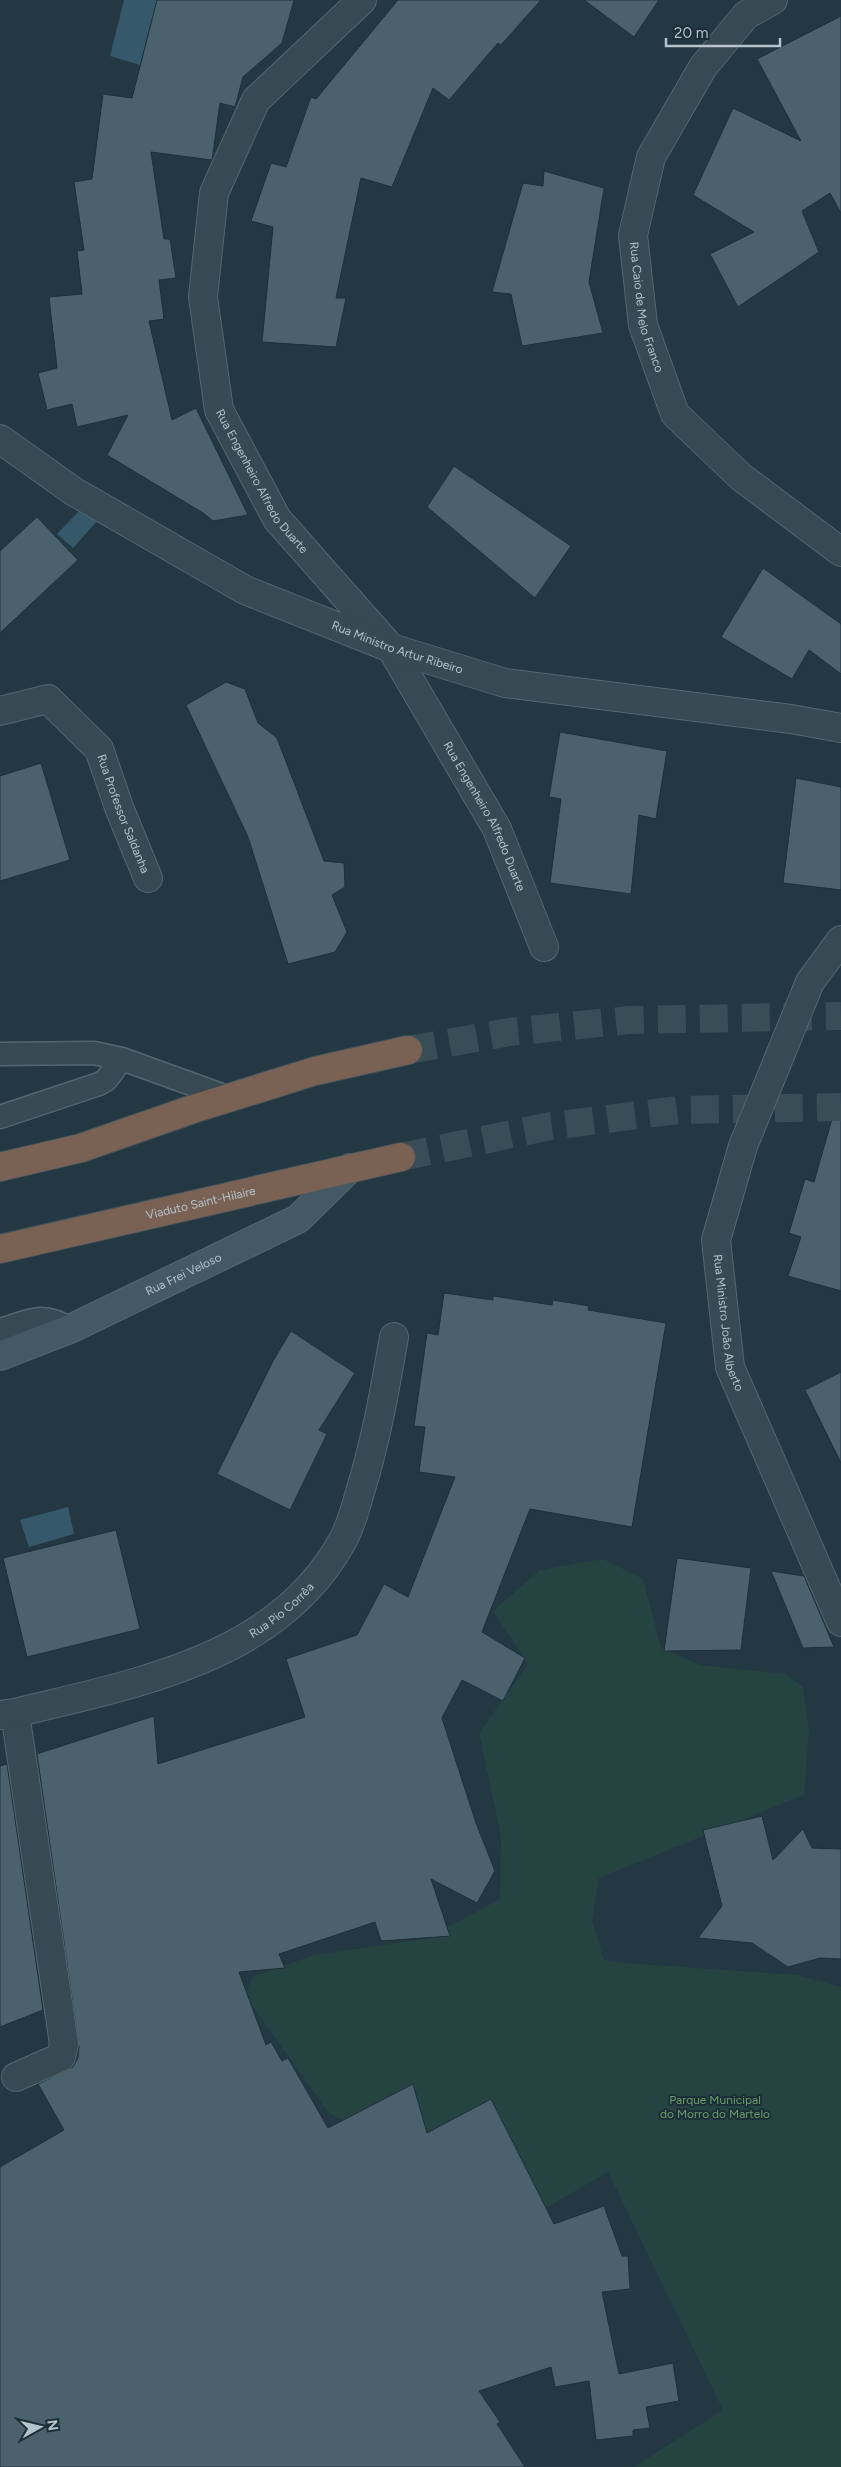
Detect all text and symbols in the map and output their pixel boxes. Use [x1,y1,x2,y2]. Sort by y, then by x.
scale bar [666,15,780,47]
text: 20 m [674,24,708,42]
street label: Rua Caio de Melo Franco [627,241,666,374]
street label: Rua Engenheiro Alfredo Duarte [213,407,311,556]
street label: Rua Ministro Artur Ribeiro [330,618,465,677]
street label: Rua Engenheiro Alfredo Duarte [440,739,528,894]
street label: Rua Professor Saldanha [94,752,152,875]
street label: Viaduto Saint-Hilaire [145,1183,257,1222]
street label: Rua Frei Veloso [143,1250,224,1299]
street label: Rua Ministro João Alberto [711,1253,747,1393]
street label: Rua Pio Corrêa [247,1580,317,1641]
park label: Parque Municipal do Morro do Martelo [660,2093,770,2121]
north arrow [15,2402,65,2452]
text: N [43,2419,62,2432]

